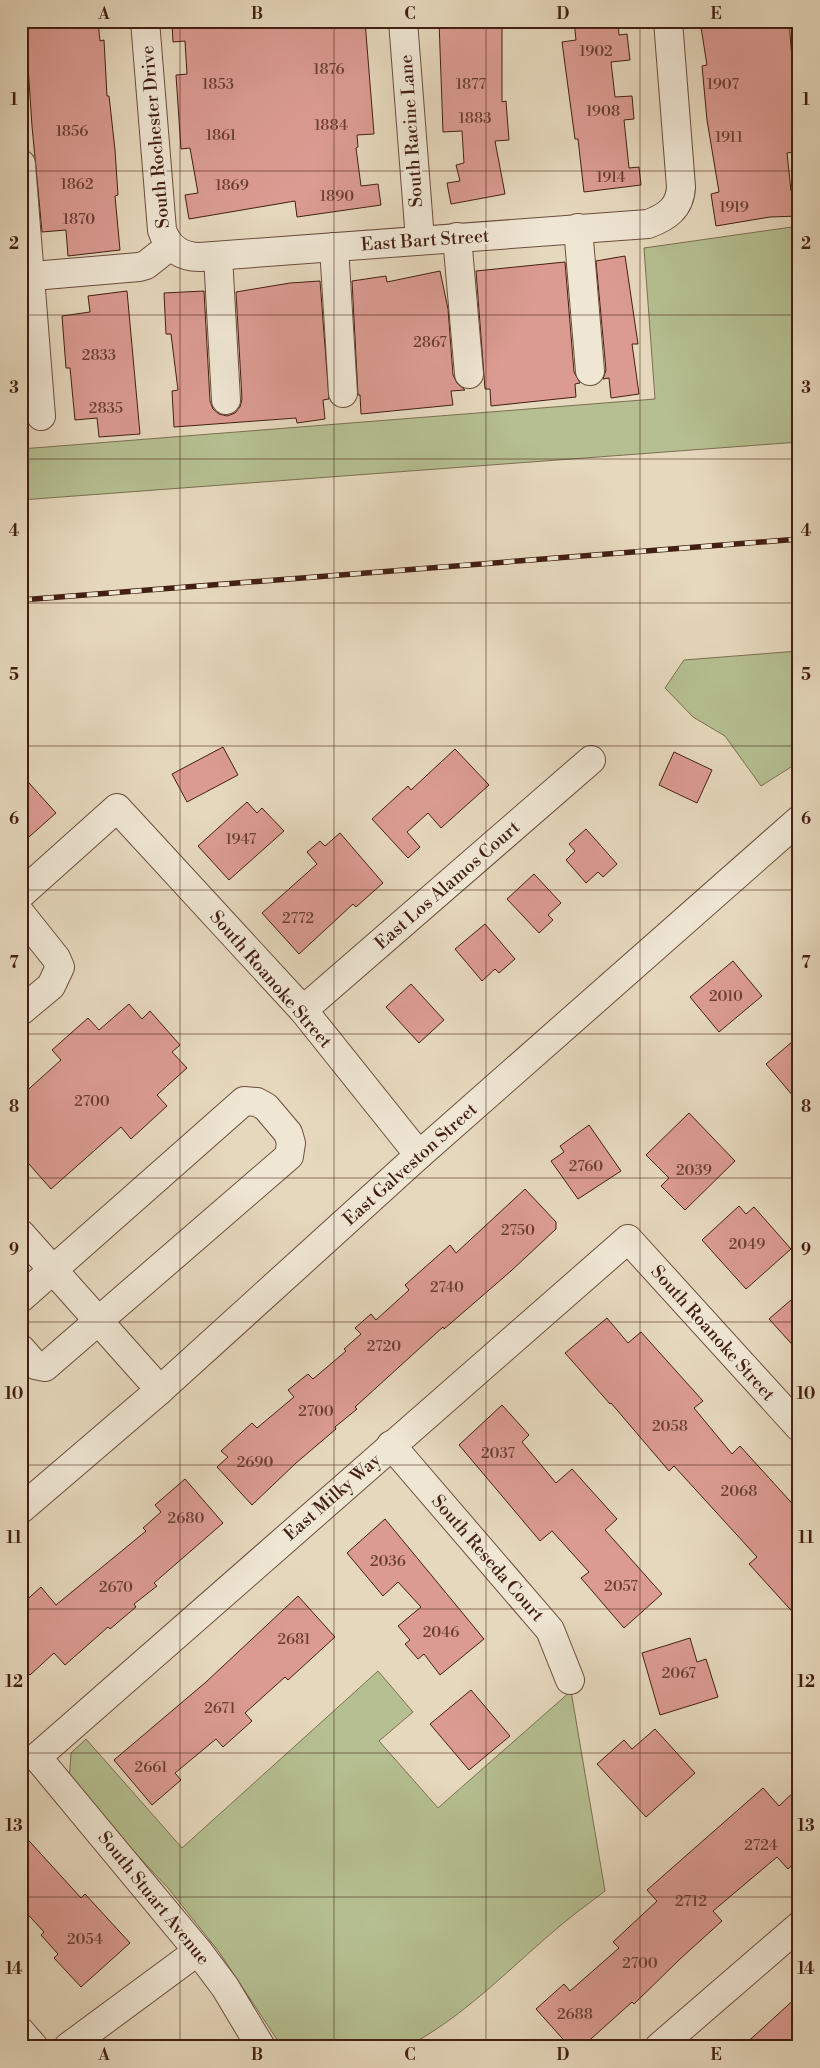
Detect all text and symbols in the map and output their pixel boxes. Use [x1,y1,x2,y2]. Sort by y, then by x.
text: A [97,4,110,24]
text: B [251,4,263,24]
text: C [404,4,416,24]
text: D [557,4,570,24]
text: E [710,4,722,24]
house number: 1902 [579,42,613,61]
street label: South Rochester Drive [136,45,175,229]
street label: South Racine Lane [395,54,428,208]
house number: 1876 [313,60,345,79]
house number: 1853 [202,75,234,94]
house number: 1877 [456,75,487,94]
house number: 1907 [707,75,740,94]
text: 1 [10,90,18,110]
text: 1 [802,90,810,110]
house number: 1908 [586,102,620,121]
house number: 1883 [459,109,491,128]
house number: 1884 [314,116,348,135]
house number: 1856 [56,122,88,141]
house number: 1861 [206,126,237,145]
house number: 1911 [715,128,744,147]
house number: 1914 [596,168,626,187]
house number: 1862 [60,175,94,194]
house number: 1869 [215,176,249,195]
house number: 1890 [320,187,354,206]
house number: 1919 [719,198,749,217]
house number: 1870 [63,210,95,229]
street label: East Bart Street [360,224,491,256]
text: 2 [9,234,19,254]
text: 2 [801,234,811,254]
house number: 2867 [413,333,447,352]
house number: 2833 [82,346,116,365]
text: 3 [9,378,19,398]
text: 3 [801,378,811,398]
house number: 2835 [89,399,123,418]
text: 4 [9,521,20,541]
text: 4 [801,521,812,541]
text: 5 [9,665,19,685]
text: 5 [801,665,811,685]
text: 6 [9,809,19,829]
text: 6 [801,809,811,829]
street label: East Los Alamos Court [370,816,525,955]
house number: 1947 [226,830,257,849]
street label: South Roanoke Street [205,906,337,1053]
house number: 2772 [282,909,314,928]
text: 7 [9,953,19,973]
text: 7 [801,953,811,973]
house number: 2010 [709,987,743,1006]
house number: 2700 [74,1092,110,1111]
text: 8 [9,1097,19,1117]
text: 8 [801,1097,811,1117]
street label: East Galveston Street [338,1098,483,1231]
house number: 2760 [569,1157,603,1176]
house number: 2039 [676,1161,712,1180]
house number: 2750 [501,1221,535,1240]
house number: 2049 [729,1235,765,1254]
text: 9 [9,1240,19,1260]
text: 9 [801,1240,811,1260]
street label: South Roanoke Street [646,1261,780,1407]
house number: 2740 [430,1278,464,1297]
house number: 2720 [367,1337,401,1356]
text: 10 [5,1384,23,1404]
text: 10 [797,1384,815,1404]
house number: 2700 [298,1402,334,1421]
house number: 2058 [652,1417,688,1436]
house number: 2037 [481,1444,515,1463]
street label: East Milky Way [279,1449,386,1546]
house number: 2690 [237,1453,273,1472]
house number: 2068 [721,1482,757,1501]
street label: South Reseda Court [426,1490,549,1627]
house number: 2680 [168,1509,204,1528]
text: 11 [6,1528,22,1548]
text: 11 [798,1528,814,1548]
house number: 2036 [370,1552,406,1571]
house number: 2057 [604,1577,638,1596]
house number: 2670 [99,1578,133,1597]
house number: 2046 [423,1623,459,1642]
house number: 2681 [277,1630,311,1649]
house number: 2067 [662,1664,697,1683]
text: 12 [5,1672,23,1692]
text: 12 [797,1672,815,1692]
house number: 2671 [204,1699,236,1718]
house number: 2661 [135,1758,168,1777]
text: 13 [5,1816,23,1836]
text: 13 [797,1816,815,1836]
street label: South Stuart Avenue [93,1827,215,1970]
house number: 2724 [744,1836,778,1855]
house number: 2712 [675,1892,707,1911]
house number: 2054 [67,1930,103,1949]
house number: 2700 [622,1954,658,1973]
text: 14 [5,1959,23,1979]
text: 14 [797,1959,815,1979]
house number: 2688 [557,2005,593,2024]
text: A [97,2045,110,2065]
text: B [251,2045,263,2065]
text: C [404,2045,416,2065]
text: D [557,2045,570,2065]
text: E [710,2045,722,2065]

